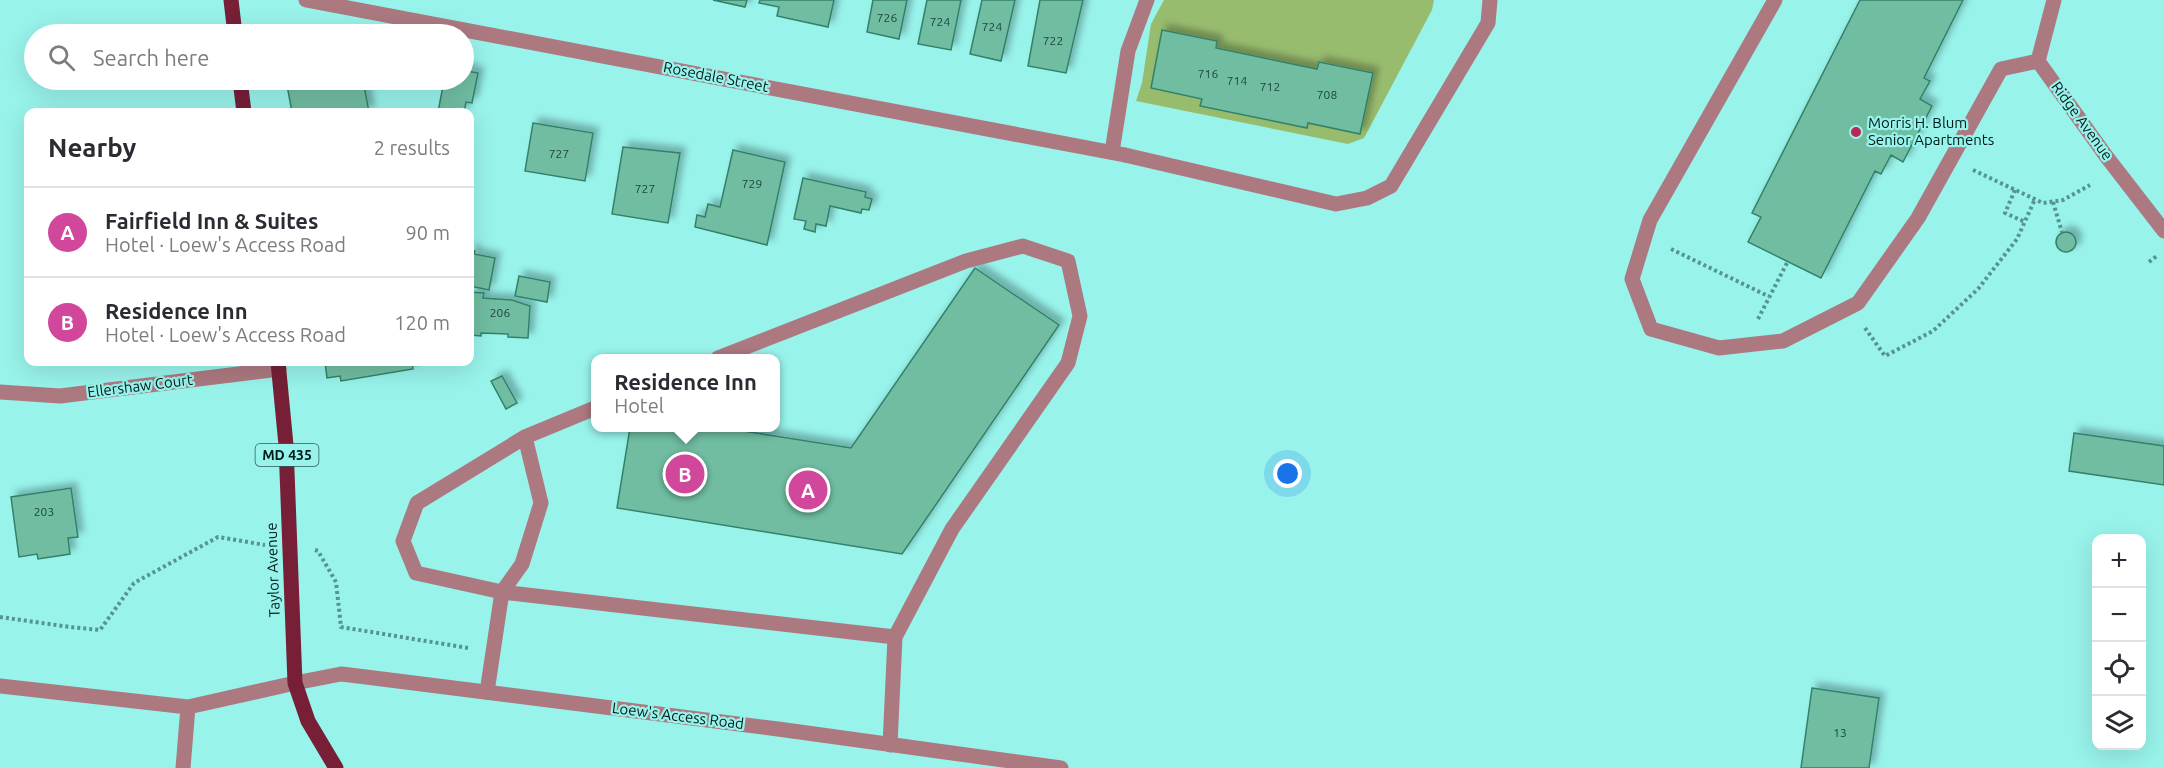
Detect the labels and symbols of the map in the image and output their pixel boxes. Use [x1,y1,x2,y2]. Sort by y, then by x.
house number: 726 [877,11,897,24]
house number: 724 [930,15,950,28]
house number: 724 [982,20,1002,33]
house number: 722 [1043,34,1063,47]
street label: Rosedale Street [662,58,770,95]
house number: 716 [1198,67,1218,80]
house number: 714 [1227,74,1247,87]
street label: Ridge Avenue [2048,78,2117,163]
house number: 712 [1260,80,1280,93]
house number: 708 [1317,88,1337,101]
place label: Morris H. Blum Senior Apartments [1868,114,1994,148]
marker: Morris H. Blum Senior Apartments [1849,125,1863,139]
house number: 727 [549,147,569,160]
house number: 729 [742,177,762,190]
house number: 727 [635,182,655,195]
house number: 206 [490,306,510,319]
street label: Ellershaw Court [86,371,194,400]
road number: MD 435 [256,444,318,466]
pin: B [666,452,704,496]
your location [1273,459,1302,488]
pin: A [788,468,828,512]
house number: 203 [34,505,54,518]
street label: Taylor Avenue [262,522,283,618]
street label: Loew's Access Road [611,699,745,732]
house number: 13 [1833,726,1847,739]

